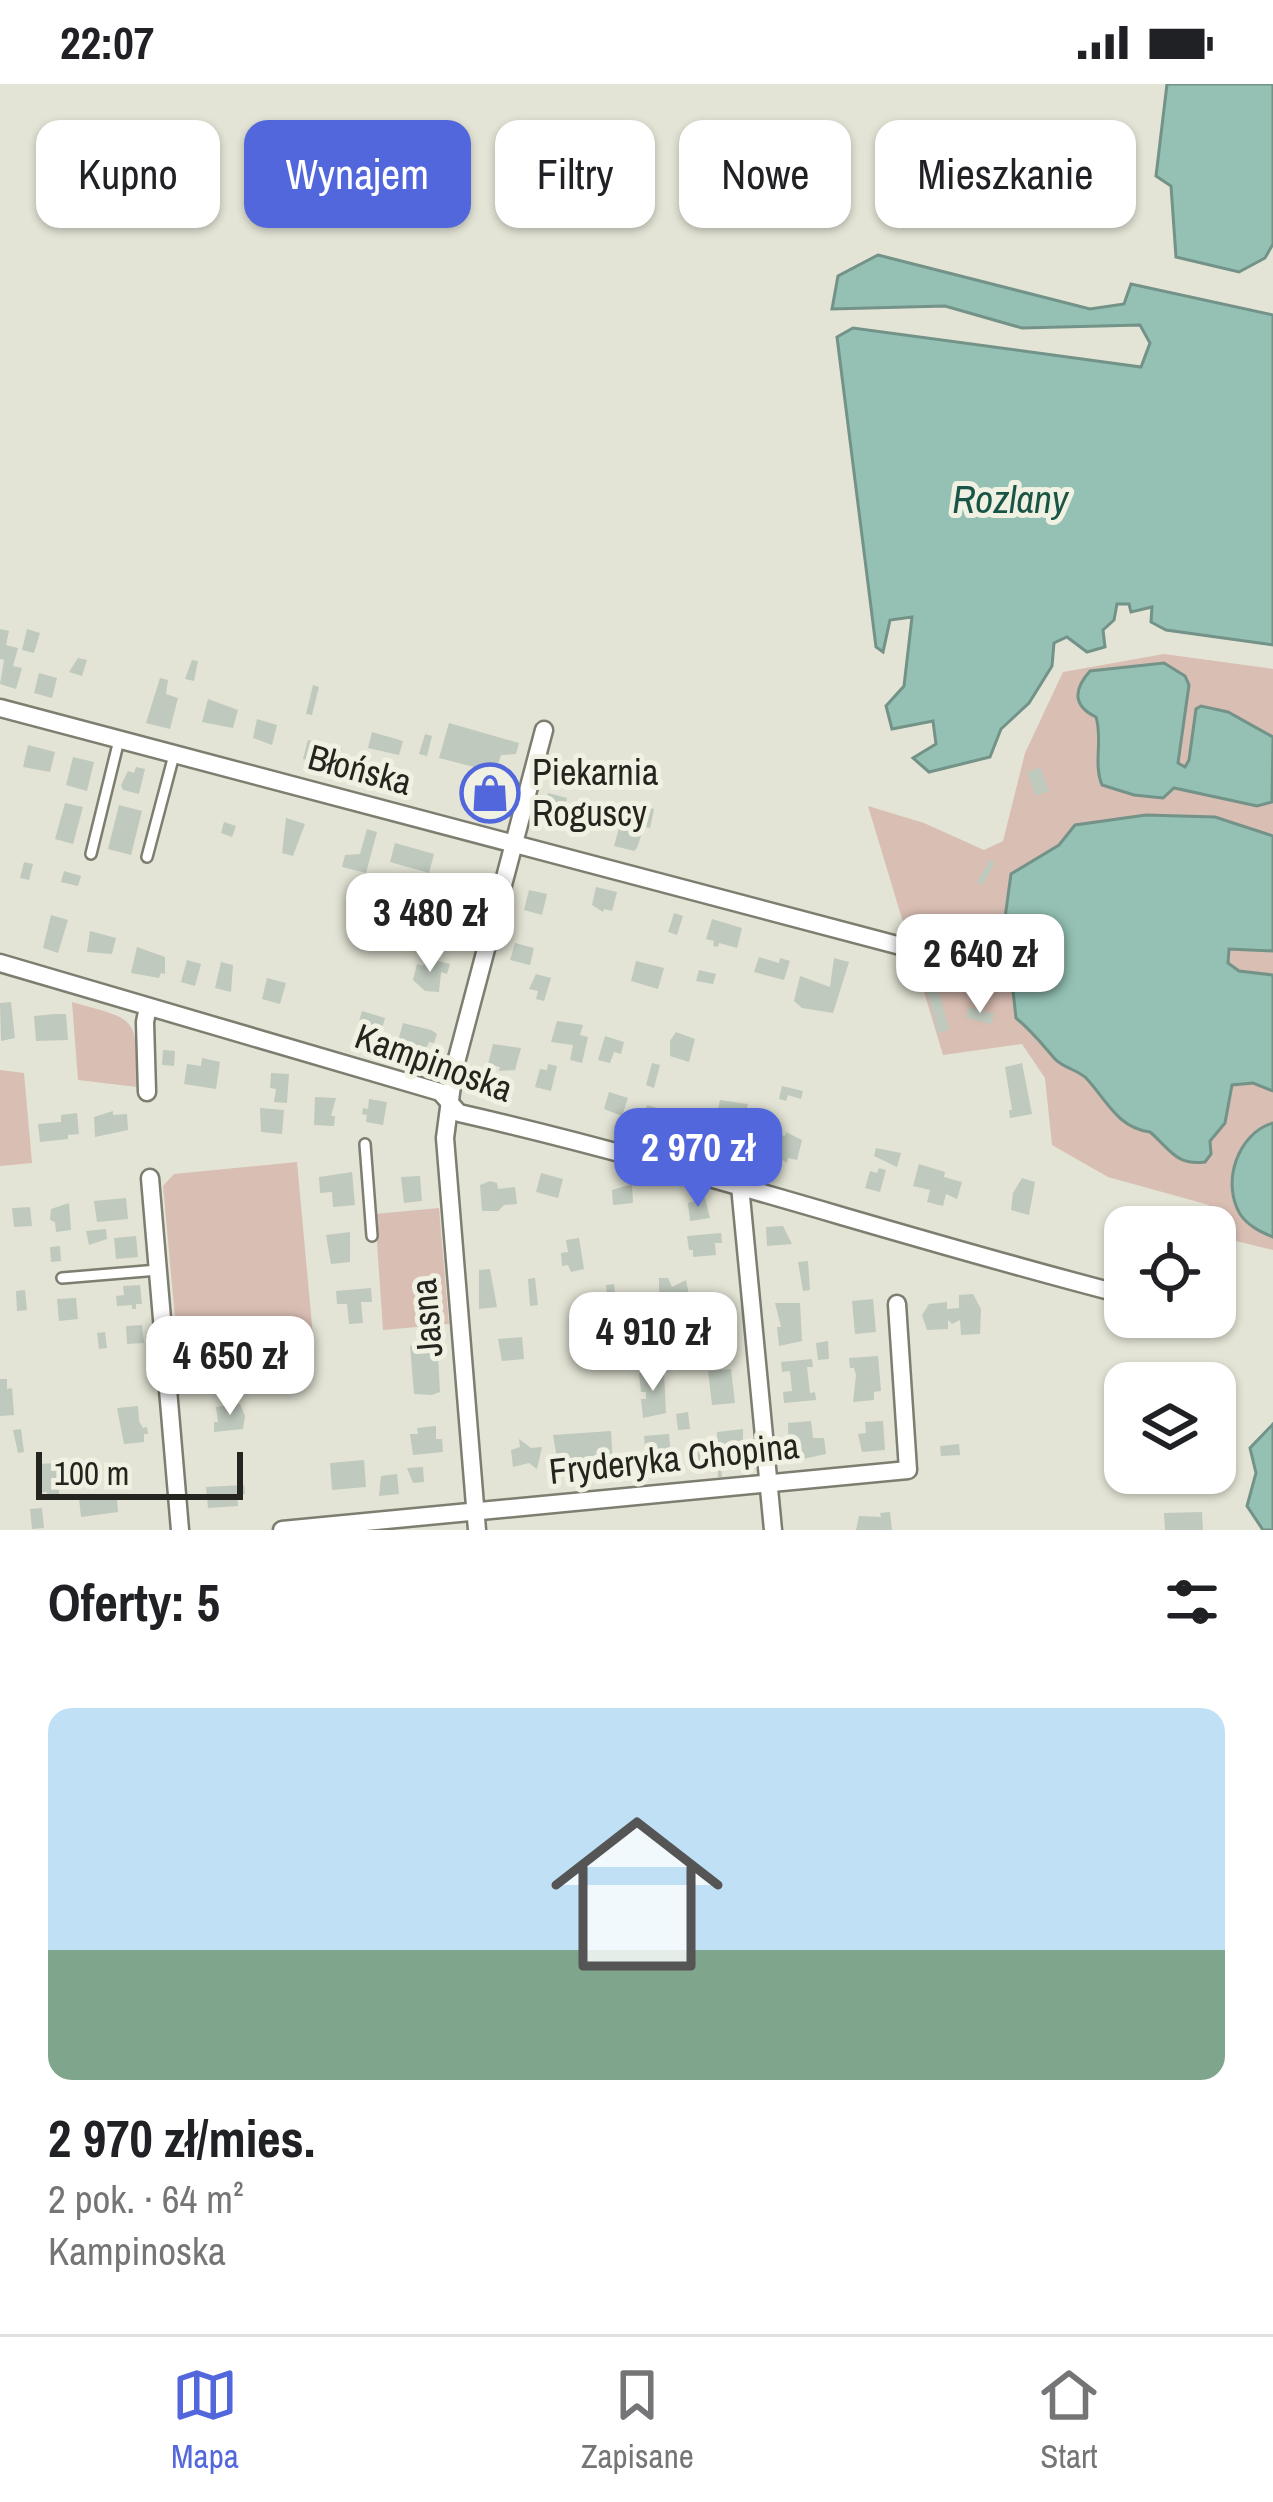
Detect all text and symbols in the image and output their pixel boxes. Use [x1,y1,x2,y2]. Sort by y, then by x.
text: 22:07 [60,12,154,73]
chip: Kupno [36,120,220,228]
chip: Wynajem [244,120,471,228]
chip: Filtry [495,120,655,228]
chip: Nowe [679,120,851,228]
chip: Mieszkanie [875,120,1136,228]
water label: Rozlany [952,473,1070,525]
street label: Błońska [303,732,417,806]
place label: Piekarnia Roguscy [532,748,658,837]
shop icon: Piekarnia Roguscy [459,762,521,824]
pin: 3 480 zł [306,873,554,975]
text: 3 480 zł [373,886,487,938]
pin: 2 640 zł [856,914,1104,1016]
text: 2 640 zł [923,927,1037,979]
street label: Kampinoska [349,1011,519,1113]
pin: 2 970 zł [574,1108,822,1210]
text: 2 970 zł [641,1121,755,1173]
map controls [1104,1206,1236,1494]
button: locate [1104,1206,1236,1338]
street label: Jasna [399,1277,453,1359]
pin: 4 910 zł [529,1292,777,1394]
text: 4 910 zł [596,1305,710,1357]
pin: 4 650 zł [106,1316,354,1418]
text: 4 650 zł [173,1329,287,1381]
button: layers [1104,1362,1236,1494]
street label: Fryderyka Chopina [547,1421,801,1495]
scale bar [36,1446,243,1499]
text: 100 m [54,1451,129,1495]
text: Oferty: 5 [48,1568,220,1637]
icon: filters [1159,1569,1225,1635]
icon: home [529,1786,745,2002]
text: 2 970 zł/mies. [48,2104,315,2173]
text: 2 pok. · 64 m² [48,2173,244,2225]
text: Kampinoska [48,2225,226,2277]
tab: Mapa [171,2362,239,2478]
tab: Zapisane [581,2362,694,2478]
tab: Start [1036,2362,1102,2478]

